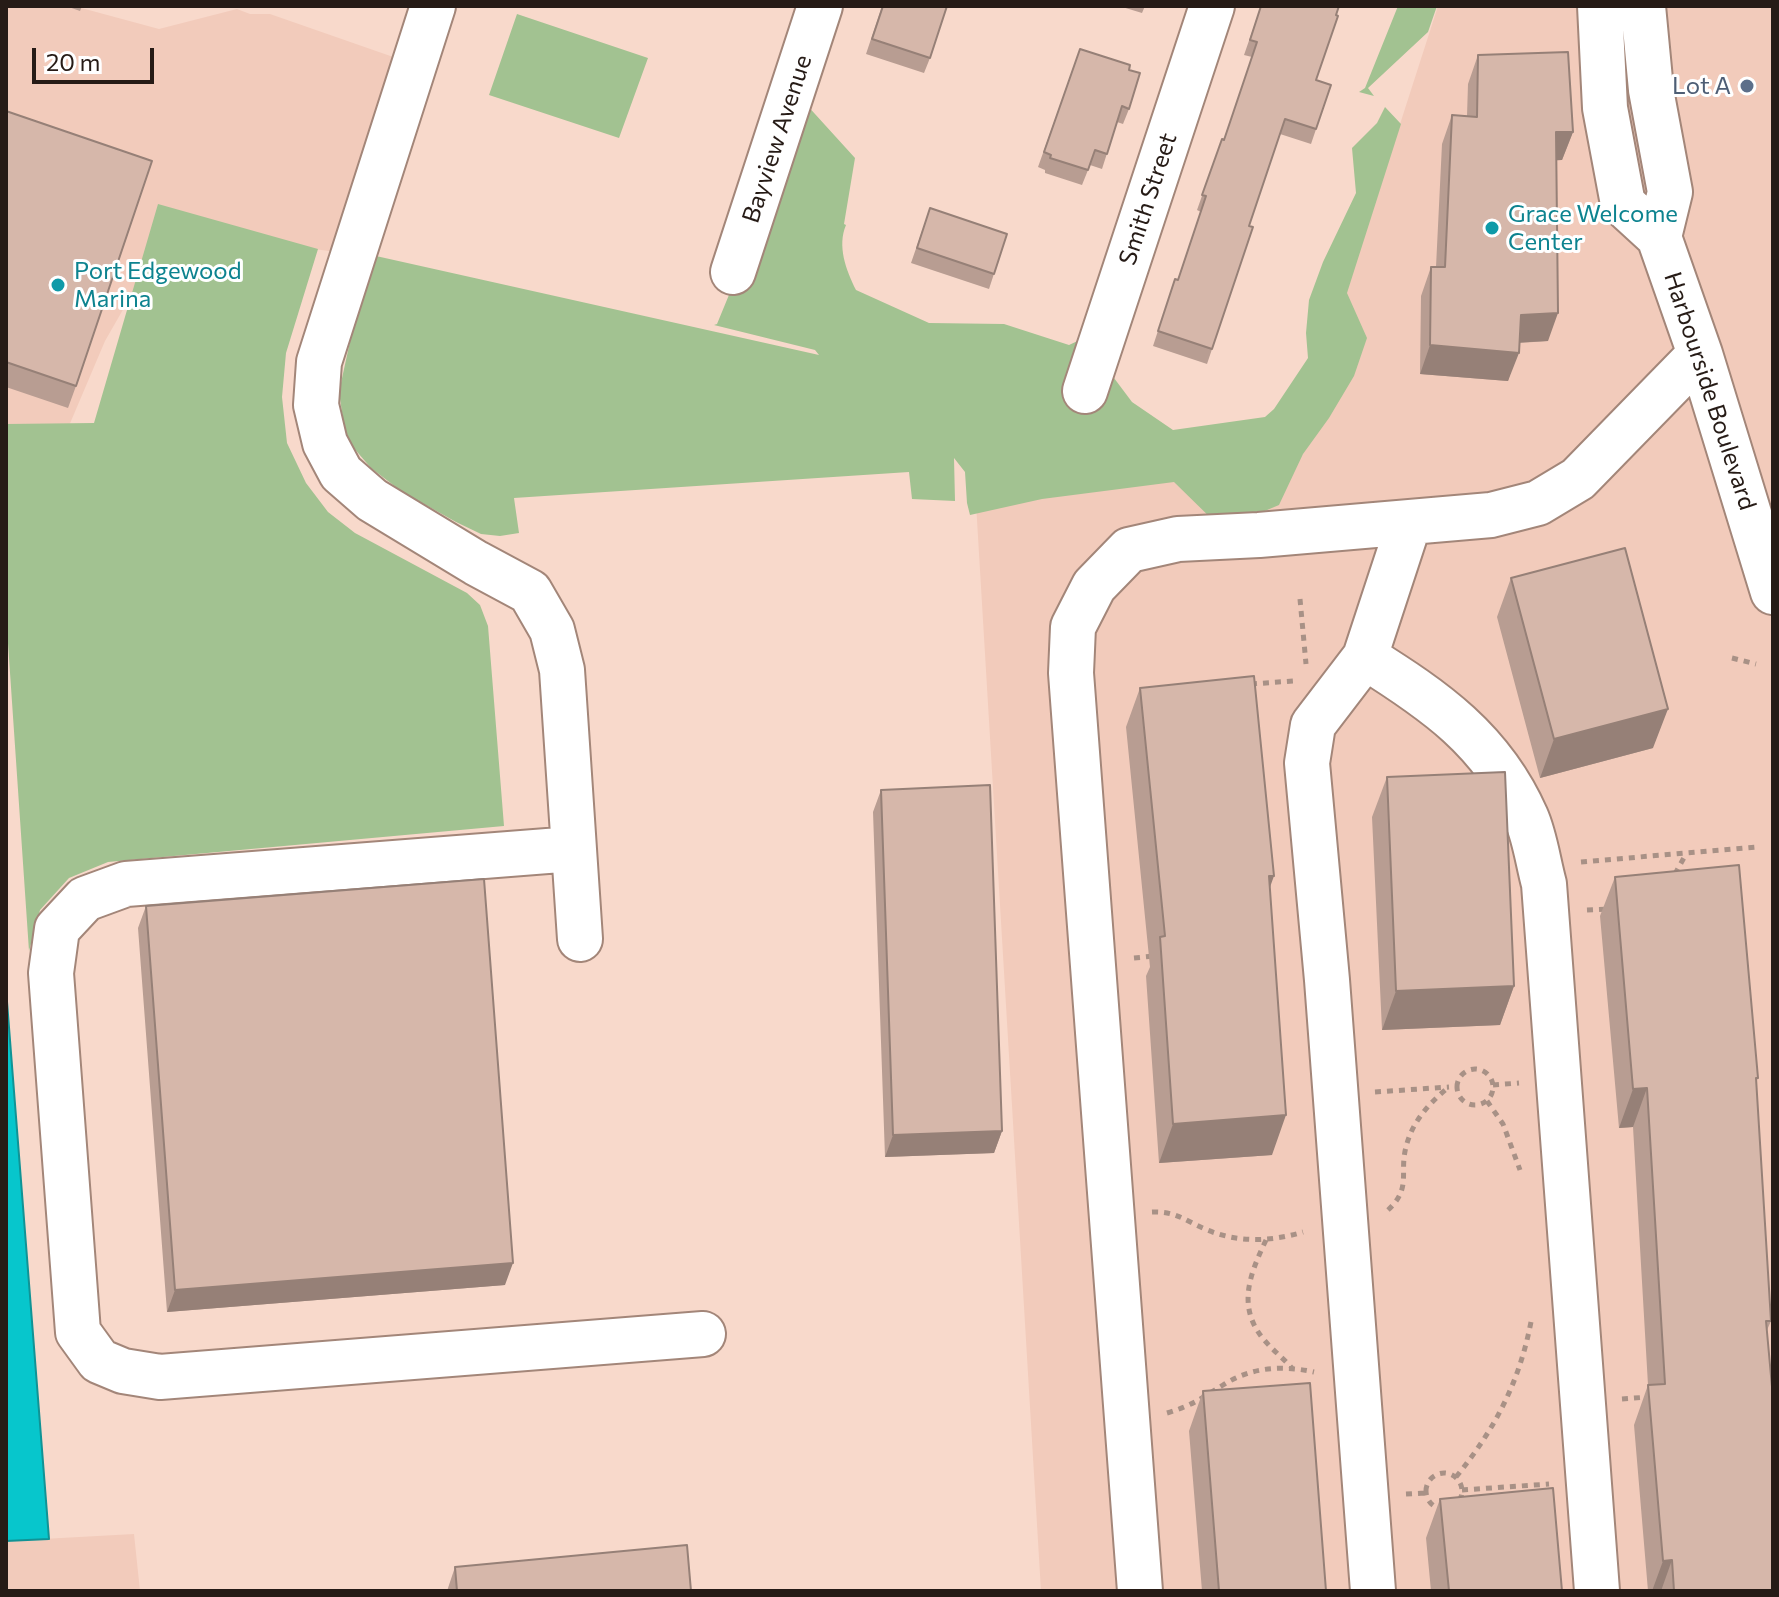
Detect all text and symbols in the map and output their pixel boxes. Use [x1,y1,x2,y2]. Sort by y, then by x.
scale bar [36,32,158,82]
text: 20 m [46,47,100,76]
street label: Bayview Avenue [736,51,818,227]
place label: Lot A [1672,72,1731,100]
marker: Lot A [1738,77,1756,95]
street label: Smith Street [1113,129,1183,269]
place label: Grace Welcome Center [1508,200,1678,256]
marker: Grace Welcome Center [1483,219,1501,237]
place label: Port Edgewood Marina [74,257,242,313]
street label: Harbourside Boulevard [1658,268,1762,514]
marker: Port Edgewood Marina [49,276,67,294]

